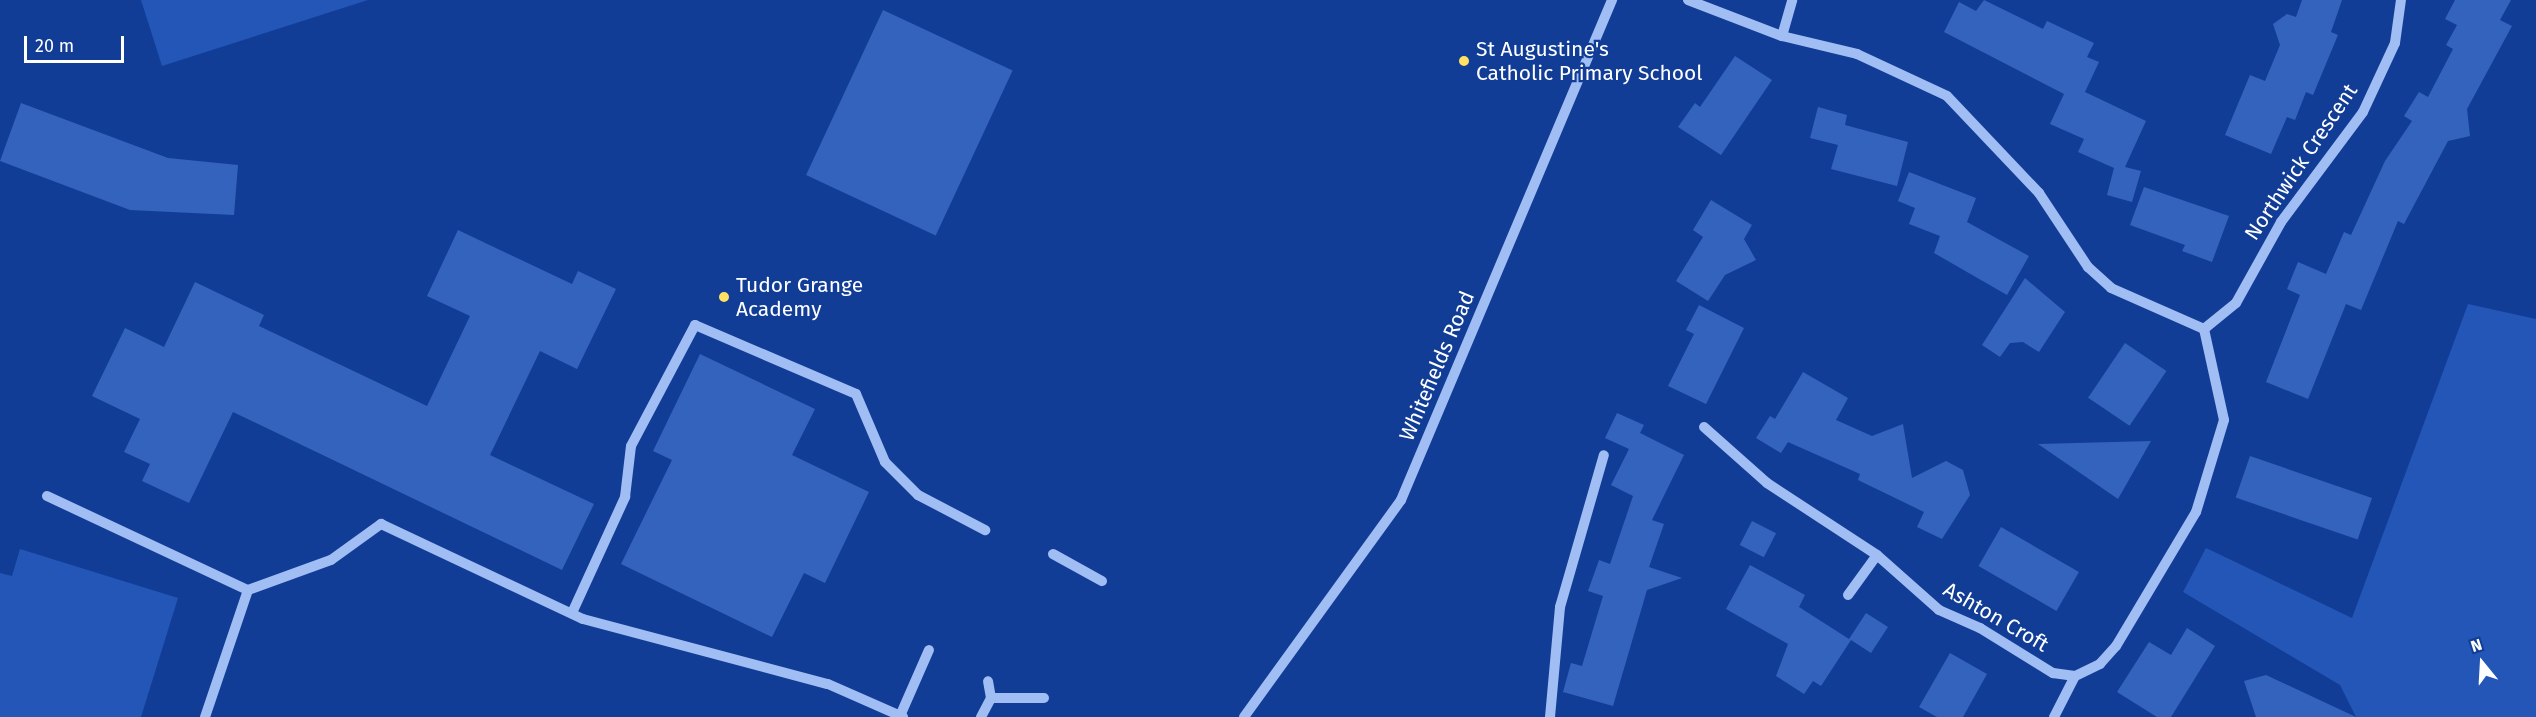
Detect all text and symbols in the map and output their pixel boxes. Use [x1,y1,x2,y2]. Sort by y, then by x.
scale bar [27,24,128,62]
text: 20 m [35,35,74,57]
place label: St Augustine's Catholic Primary School [1476,36,1703,86]
marker: St Augustine's Catholic Primary School [1457,54,1471,68]
street label: Northwick Crescent [2239,79,2363,245]
place label: Tudor Grange Academy [736,272,863,322]
street label: Whitefields Road [1394,287,1480,445]
marker: Tudor Grange Academy [717,290,731,304]
street label: Ashton Croft [1939,577,2053,657]
north arrow [2452,633,2512,693]
text: N [2468,635,2484,656]

